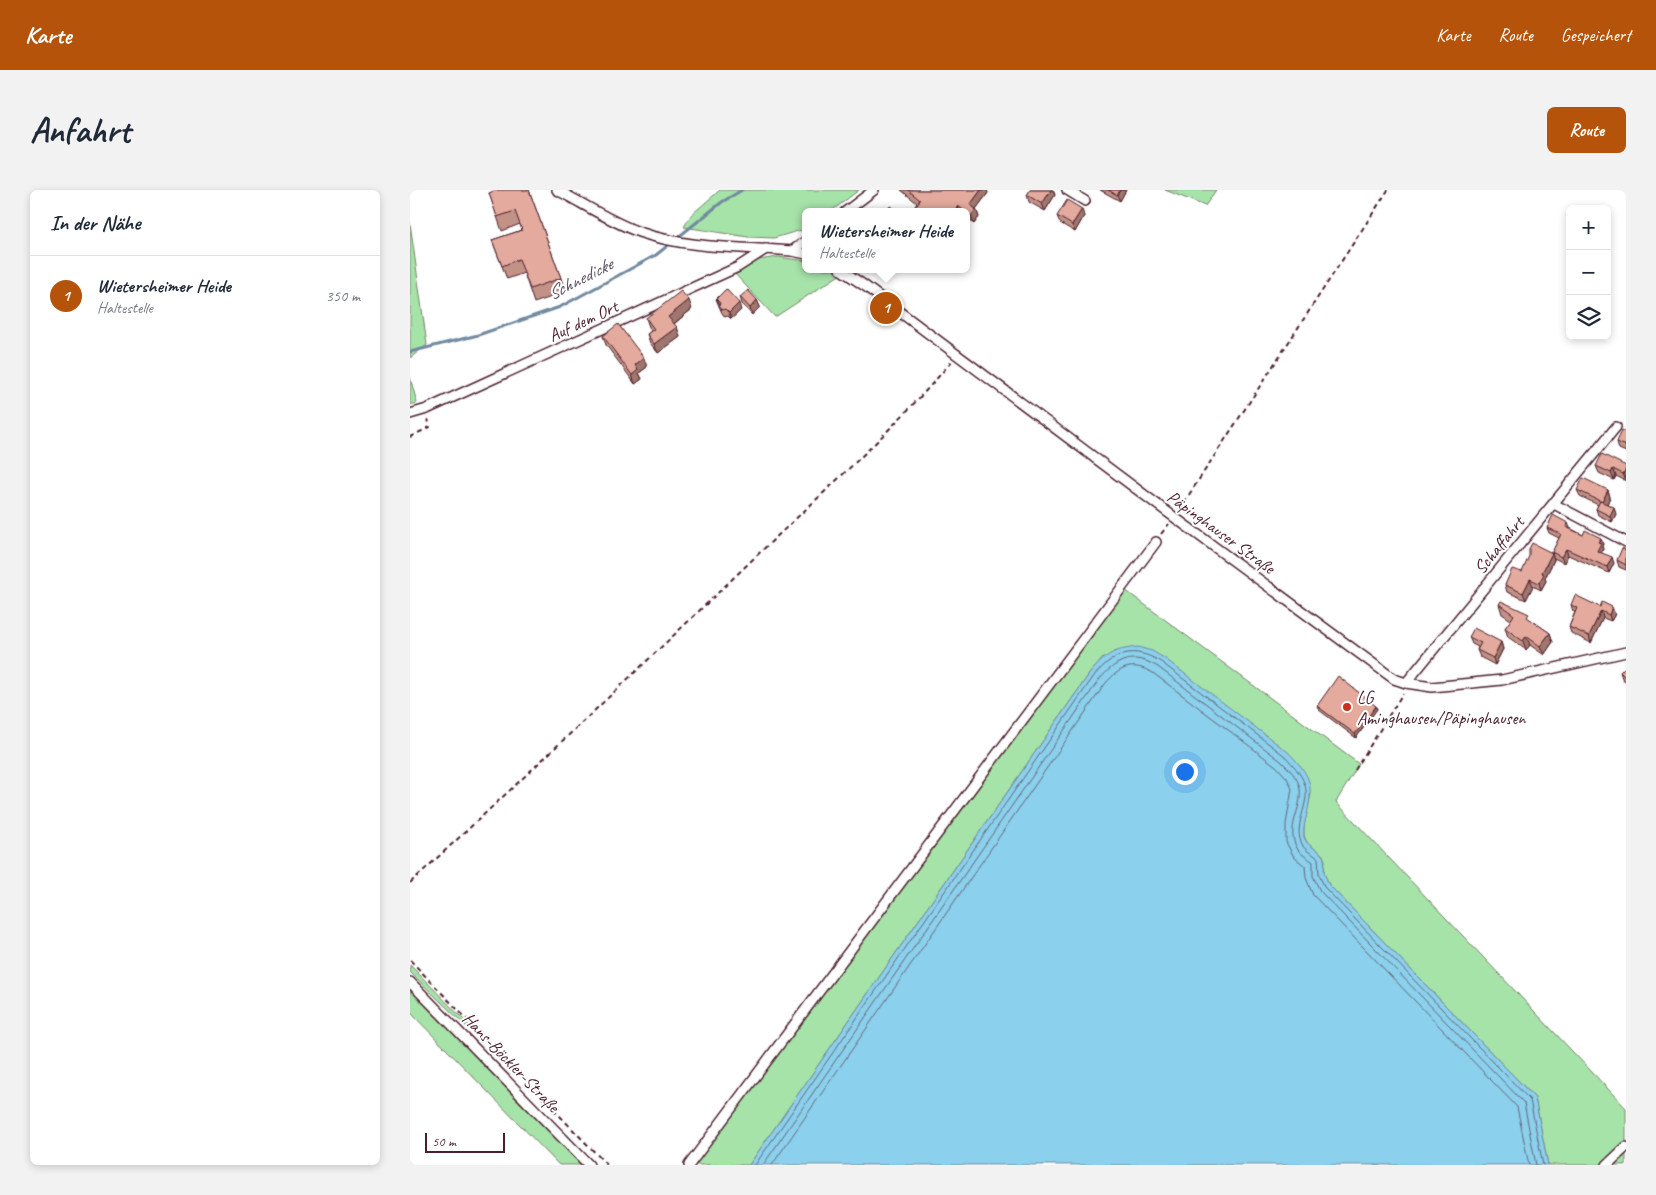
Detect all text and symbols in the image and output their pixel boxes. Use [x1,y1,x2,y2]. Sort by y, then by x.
text: Karte [25,20,72,50]
text: Karte [1436,24,1471,46]
text: Route [1499,24,1533,46]
text: Gespeichert [1561,24,1631,46]
button: Route [1547,107,1626,153]
text: Anfahrt [30,108,130,153]
map controls [1566,205,1611,340]
button: + [1566,205,1611,250]
popup [802,208,970,273]
text: In der Nähe [50,210,140,236]
text: Wietersheimer Heide [819,219,953,243]
text: Haltestelle [819,243,875,263]
button: − [1566,250,1611,295]
water label: Schnedicke [543,251,619,306]
text: Wietersheimer Heide [97,274,231,298]
text: 1 [62,286,70,306]
text: 350 m [326,286,360,306]
pin: 1 [870,289,902,327]
street label: Auf dem Ort [545,295,623,347]
button: layers [1566,295,1611,340]
text: Haltestelle [97,298,153,318]
street label: Päpinghauser Straße [1163,486,1280,579]
street label: Schaffahrt [1469,510,1530,578]
place label: LG Aminghausen/Päpinghausen [1357,686,1526,729]
marker: LG Aminghausen/Päpinghausen [1341,701,1353,713]
your location [1172,759,1198,785]
street label: Hans-Böckler-Straße [458,1007,565,1117]
scale bar [425,1130,505,1153]
text: 50 m [432,1133,456,1150]

